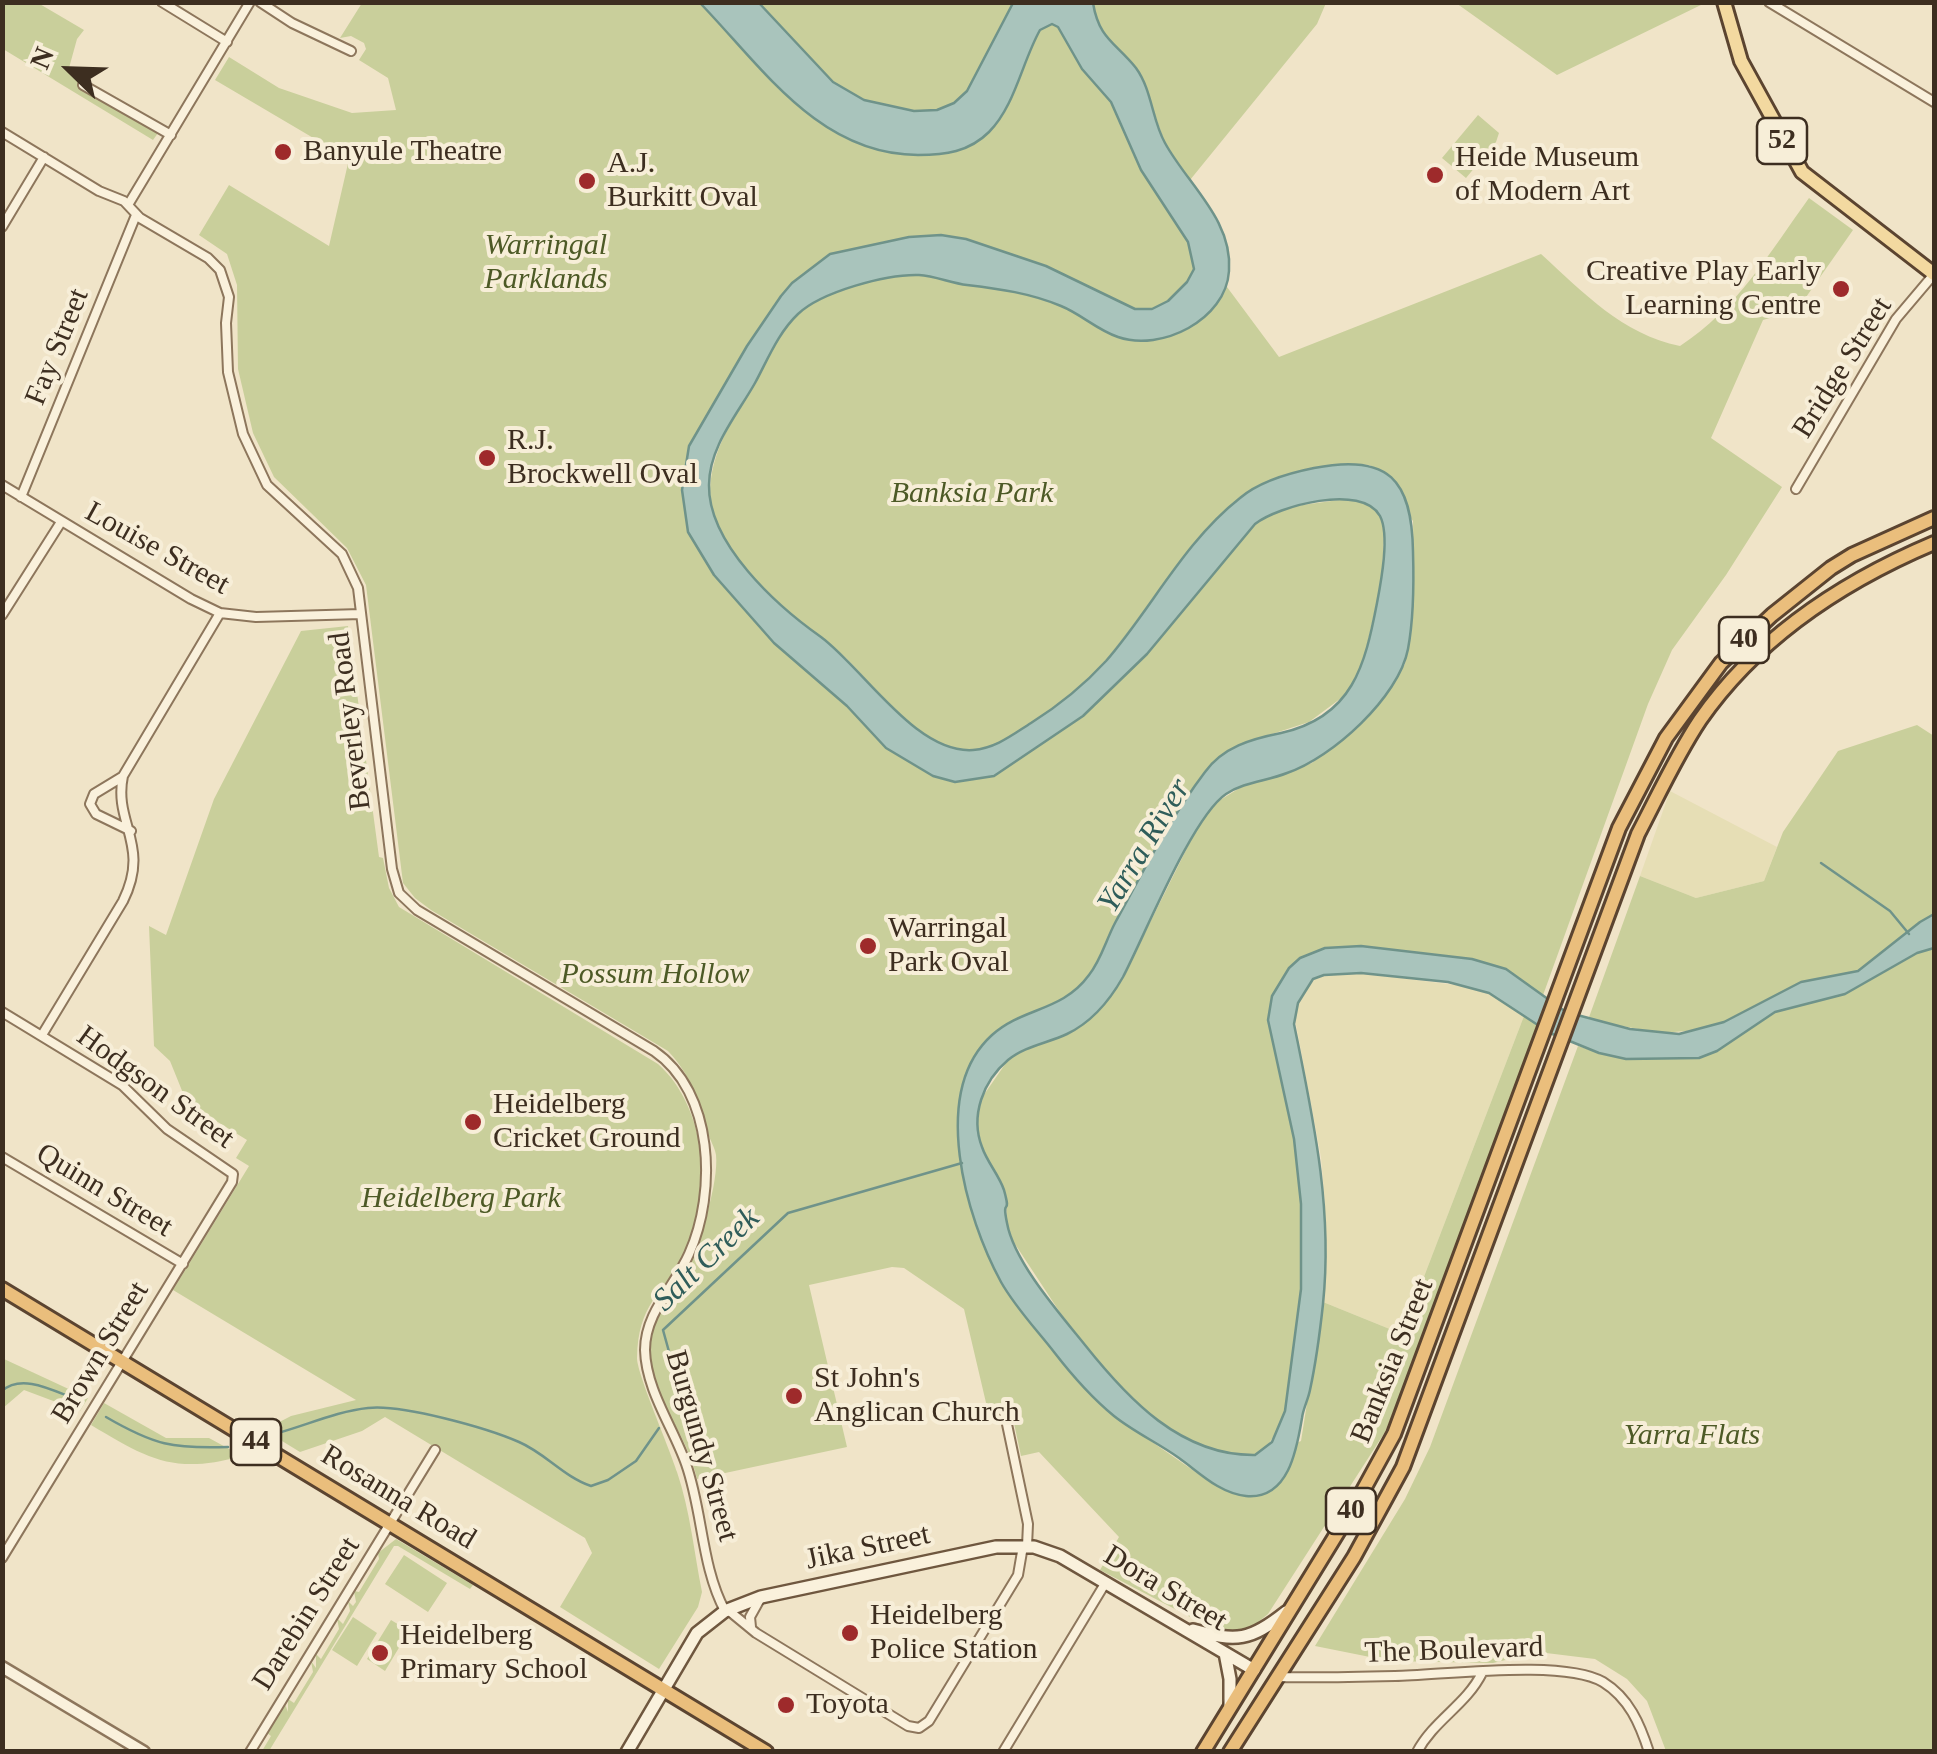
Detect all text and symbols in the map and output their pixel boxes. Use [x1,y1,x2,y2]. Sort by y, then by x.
north arrow [20,20,120,120]
text: N [24,43,60,73]
road number: 52 [1757,118,1807,164]
place label: Banyule Theatre [303,134,502,170]
place label: Heide Museum of Modern Art [1455,140,1639,210]
marker: Banyule Theatre [272,141,294,163]
place label: A.J. Burkitt Oval [607,146,758,216]
marker: Heide Museum of Modern Art [1424,164,1446,186]
marker: A.J. Burkitt Oval [576,170,598,192]
park label: Warringal Parklands [484,228,608,298]
place label: Creative Play Early Learning Centre [1586,254,1821,324]
marker: Creative Play Early Learning Centre [1830,278,1852,300]
street label: Fay Street [18,283,98,411]
street label: Bridge Street [1786,291,1900,445]
place label: R.J. Brockwell Oval [507,423,698,494]
marker: R.J. Brockwell Oval [476,447,498,469]
park label: Banksia Park [891,476,1053,512]
street label: Louise Street [79,495,235,603]
road number: 40 [1719,617,1769,663]
street label: Beverley Road [322,630,380,812]
water label: Yarra River [1090,772,1200,920]
place label: Warringal Park Oval [888,911,1009,982]
marker: Warringal Park Oval [857,935,879,957]
park label: Possum Hollow [560,957,750,993]
street label: Hodgson Street [69,1019,241,1157]
place label: Heidelberg Cricket Ground [493,1087,680,1158]
marker: Heidelberg Cricket Ground [462,1111,484,1133]
street label: Quinn Street [29,1136,179,1246]
park label: Heidelberg Park [361,1181,561,1217]
water label: Salt Creek [646,1200,768,1320]
street label: Banksia Street [1344,1274,1442,1448]
street label: Brown Street [45,1276,157,1430]
street label: Burgundy Street [657,1346,745,1546]
place label: St John's Anglican Church [814,1361,1020,1432]
marker: St John's Anglican Church [783,1385,805,1407]
park label: Yarra Flats [1624,1418,1760,1454]
road number: 44 [231,1419,281,1465]
street label: Rosanna Road [314,1438,482,1558]
road number: 40 [1326,1488,1376,1534]
street label: Jika Street [803,1517,933,1579]
street label: Darebin Street [246,1531,368,1697]
street label: Dora Street [1097,1538,1233,1640]
place label: Heidelberg Police Station [870,1598,1037,1668]
place label: Heidelberg Primary School [400,1618,587,1688]
marker: Heidelberg Police Station [839,1622,861,1644]
street label: The Boulevard [1364,1630,1544,1672]
marker: Heidelberg Primary School [369,1642,391,1664]
place label: Toyota [806,1687,889,1723]
marker: Toyota [775,1694,797,1716]

